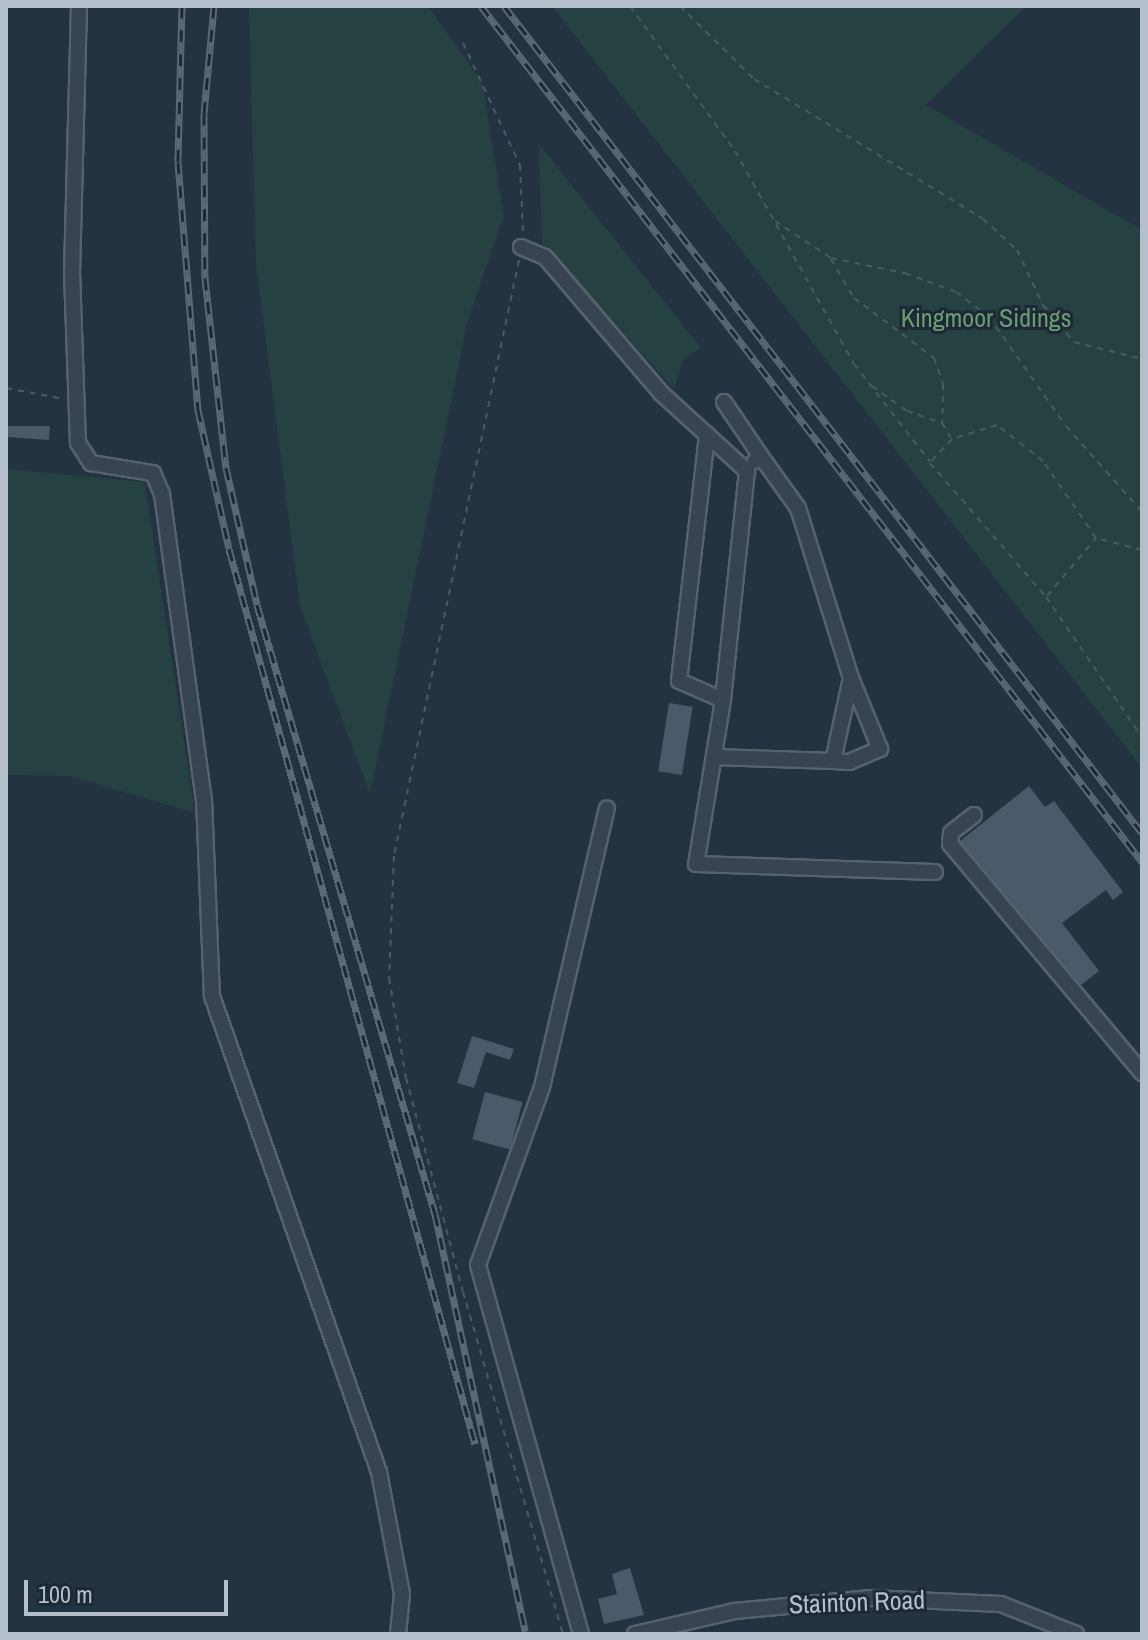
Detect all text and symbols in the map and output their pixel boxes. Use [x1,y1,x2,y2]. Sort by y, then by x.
park label: Kingmoor Sidings [901,302,1071,334]
scale bar [28,1564,232,1614]
text: 100 m [38,1578,93,1610]
street label: Stainton Road [788,1584,926,1620]

